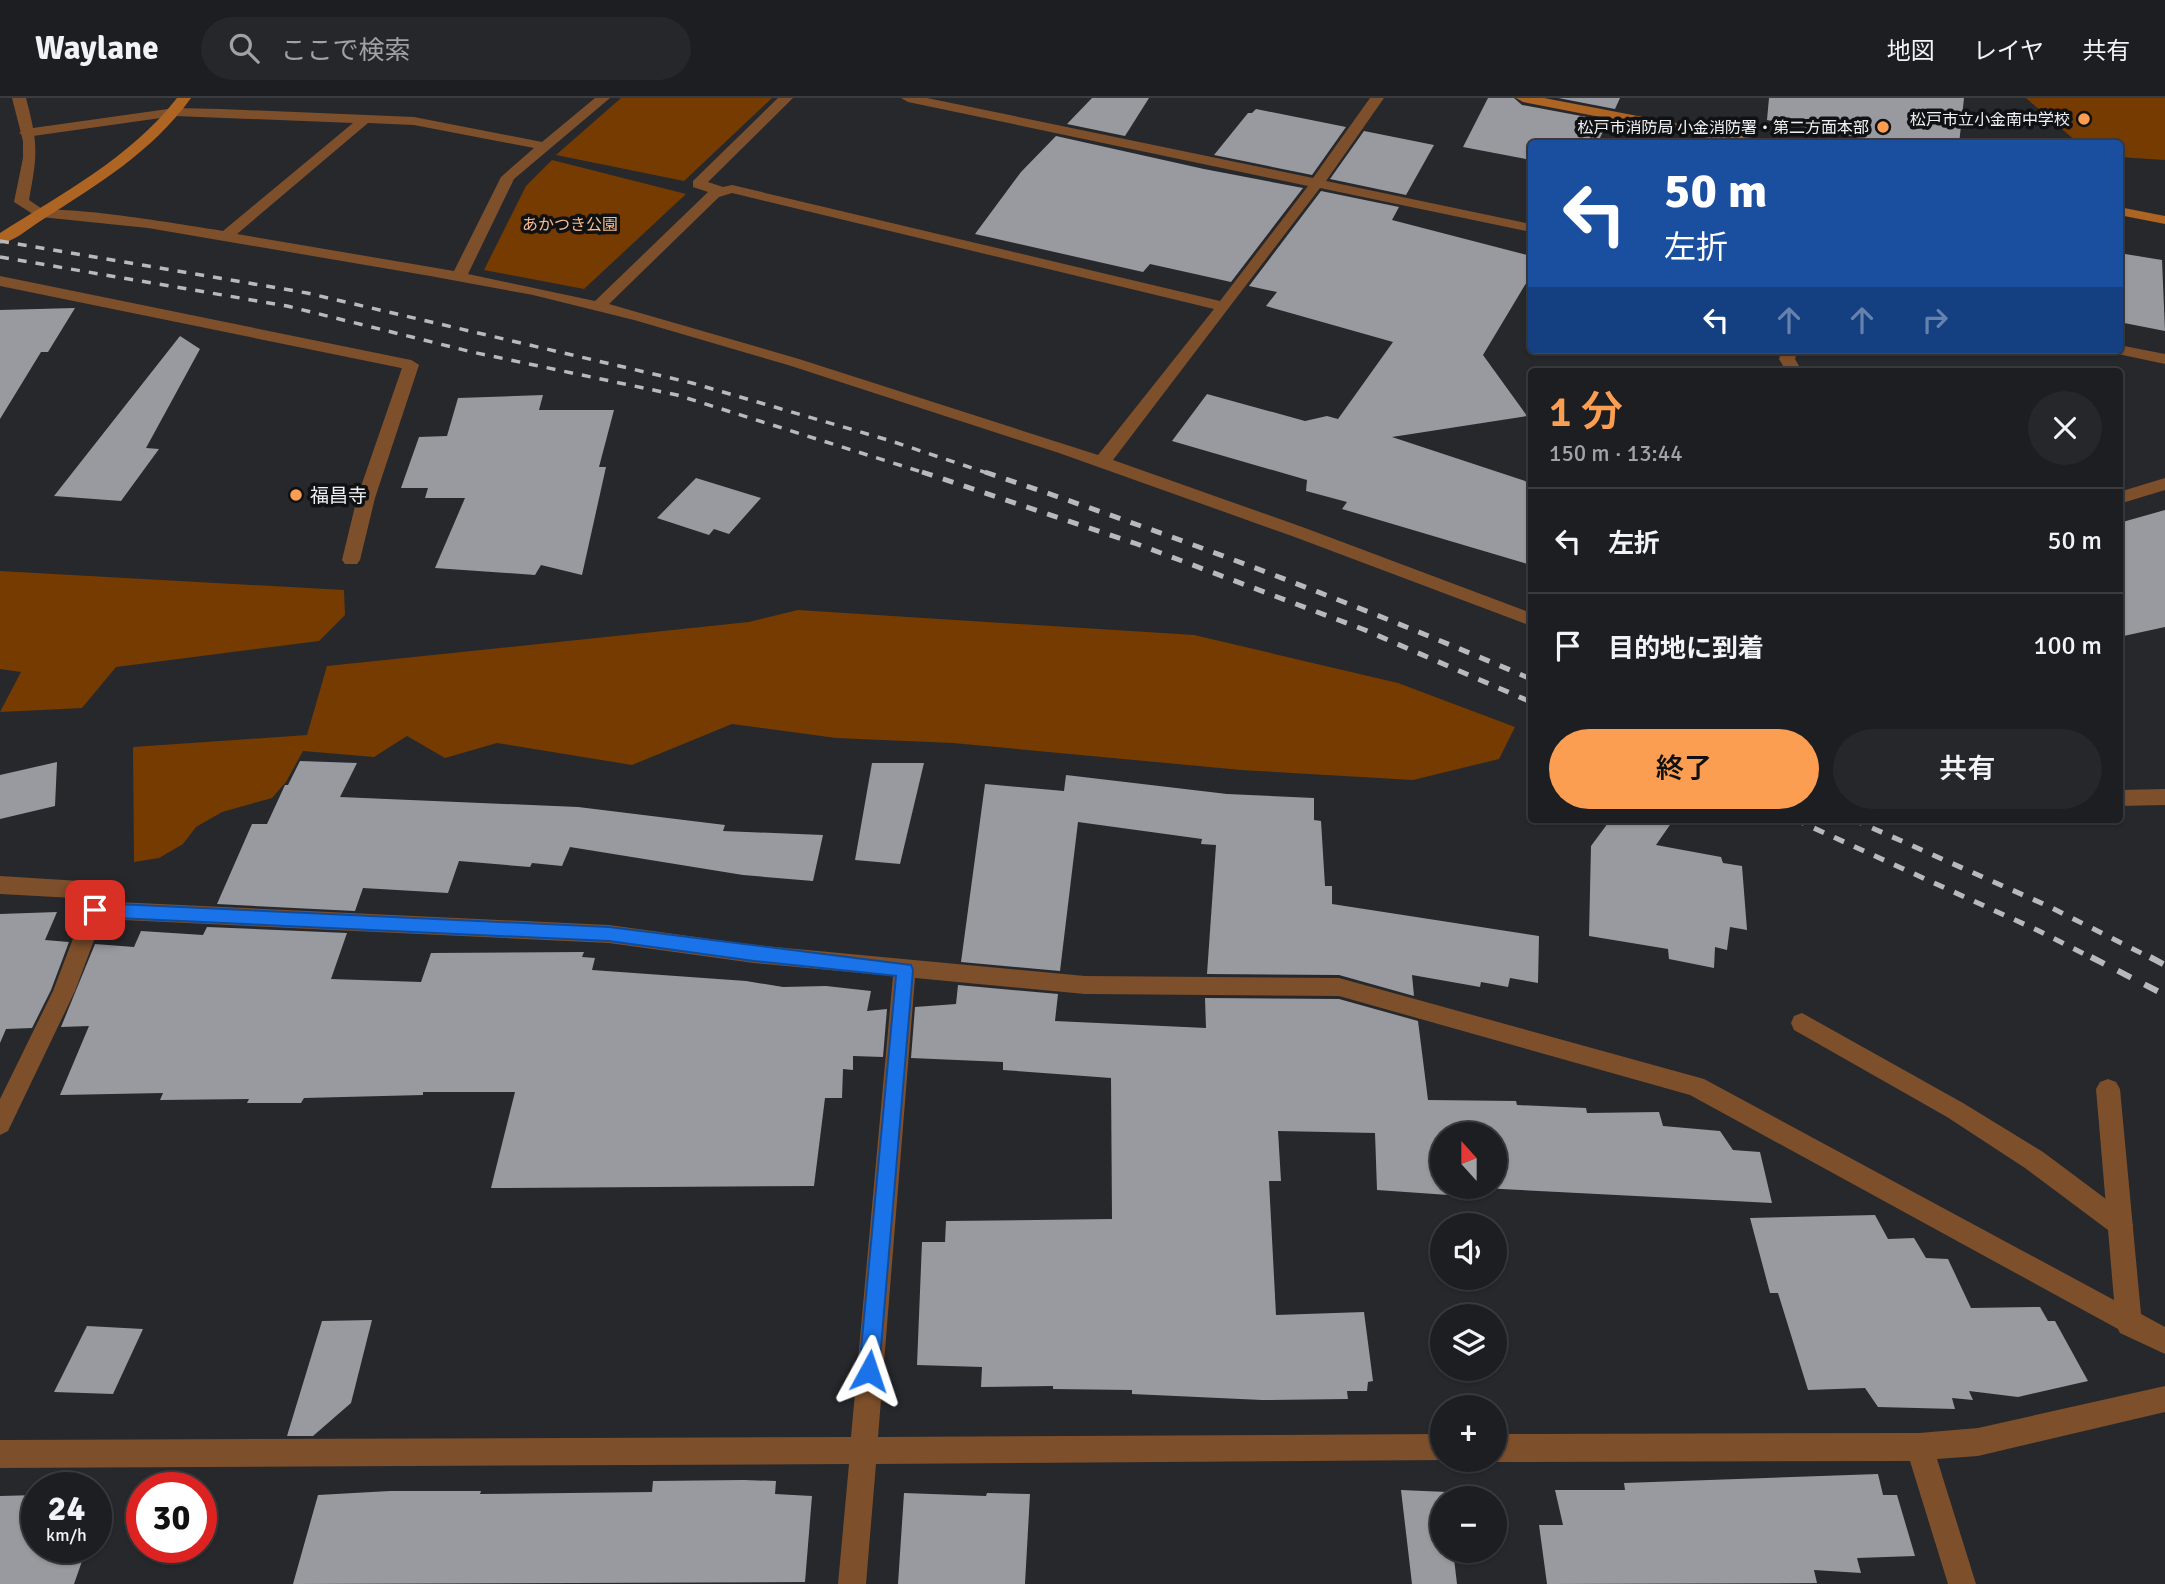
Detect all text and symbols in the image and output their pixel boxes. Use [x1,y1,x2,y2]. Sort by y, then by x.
search box [201,17,691,80]
text: Waylane [35,28,159,69]
icon: search [225,29,263,67]
text: ここで検索 [281,35,411,67]
text: 地図 [1887,36,1935,66]
text: レイヤ [1973,36,2044,66]
text: 共有 [2082,36,2130,66]
place label: 松戸市立小金南中学校 [1910,110,2070,130]
marker: 松戸市立小金南中学校 [2076,111,2092,127]
place label: 松戸市消防局 小金消防署・第二方面本部 [1577,118,1869,138]
marker: 松戸市消防局 小金消防署・第二方面本部 [1875,119,1891,135]
text: 50 m [1664,161,1767,221]
icon: left [1549,168,1640,259]
park label: あかつき公園 [522,215,618,235]
text: 左折 [1664,228,1728,267]
icon: left [1697,301,1735,339]
icon: ahead [1770,301,1808,339]
icon: ahead [1843,301,1881,339]
icon: right [1916,301,1954,339]
text: 1 分 [1549,387,1623,438]
button: close [2028,391,2102,465]
text: 150 m · 13:44 [1549,439,1683,468]
place label: 福昌寺 [310,484,367,508]
marker: 福昌寺 [288,487,304,503]
icon: left [1549,522,1587,560]
text: 50 m [2047,525,2102,557]
text: 左折 [1608,528,1660,560]
icon: arrive [1549,627,1587,665]
text: 100 m [2033,630,2102,662]
text: 目的地に到着 [1608,633,1764,665]
button: 終了 [1549,729,1819,809]
button: 共有 [1833,729,2102,809]
pin [65,880,125,940]
icon: arrive [76,891,114,929]
north arrow [1430,1122,1507,1199]
map controls [1430,1122,1507,1563]
button: sound [1430,1213,1507,1290]
button: layers [1430,1304,1507,1381]
position arrow [832,1334,906,1408]
button: + [1430,1395,1507,1472]
speed limit sign: 30 [126,1472,217,1563]
button: − [1430,1486,1507,1563]
text: 24 [48,1487,85,1530]
text: km/h [46,1524,87,1546]

